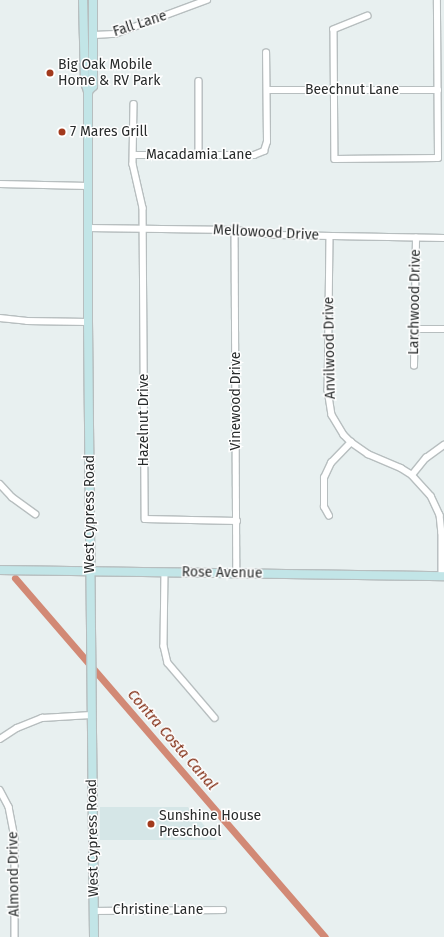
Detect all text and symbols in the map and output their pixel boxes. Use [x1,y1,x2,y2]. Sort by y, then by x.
street label: Fall Lane [111,7,169,41]
place label: Big Oak Mobile Home & RV Park [58,57,160,90]
marker: Big Oak Mobile Home & RV Park [45,68,55,78]
street label: Beechnut Lane [305,82,399,98]
place label: 7 Mares Grill [70,124,148,140]
marker: 7 Mares Grill [57,127,67,137]
street label: Macadamia Lane [146,147,252,163]
street label: Mellowood Drive [213,222,319,244]
street label: Larchwood Drive [406,249,424,355]
street label: Anvilwood Drive [321,297,339,399]
street label: Vinewood Drive [228,352,244,450]
street label: Hazelnut Drive [136,374,152,466]
street label: West Cypress Road [82,455,98,573]
street label: Rose Avenue [181,564,263,582]
water label: Contra Costa Canal [123,686,221,794]
street label: West Cypress Road [84,779,102,897]
place label: Sunshine House Preschool [159,808,261,840]
marker: Sunshine House Preschool [146,819,156,829]
street label: Almond Drive [5,831,23,917]
street label: Christine Lane [113,902,203,918]

